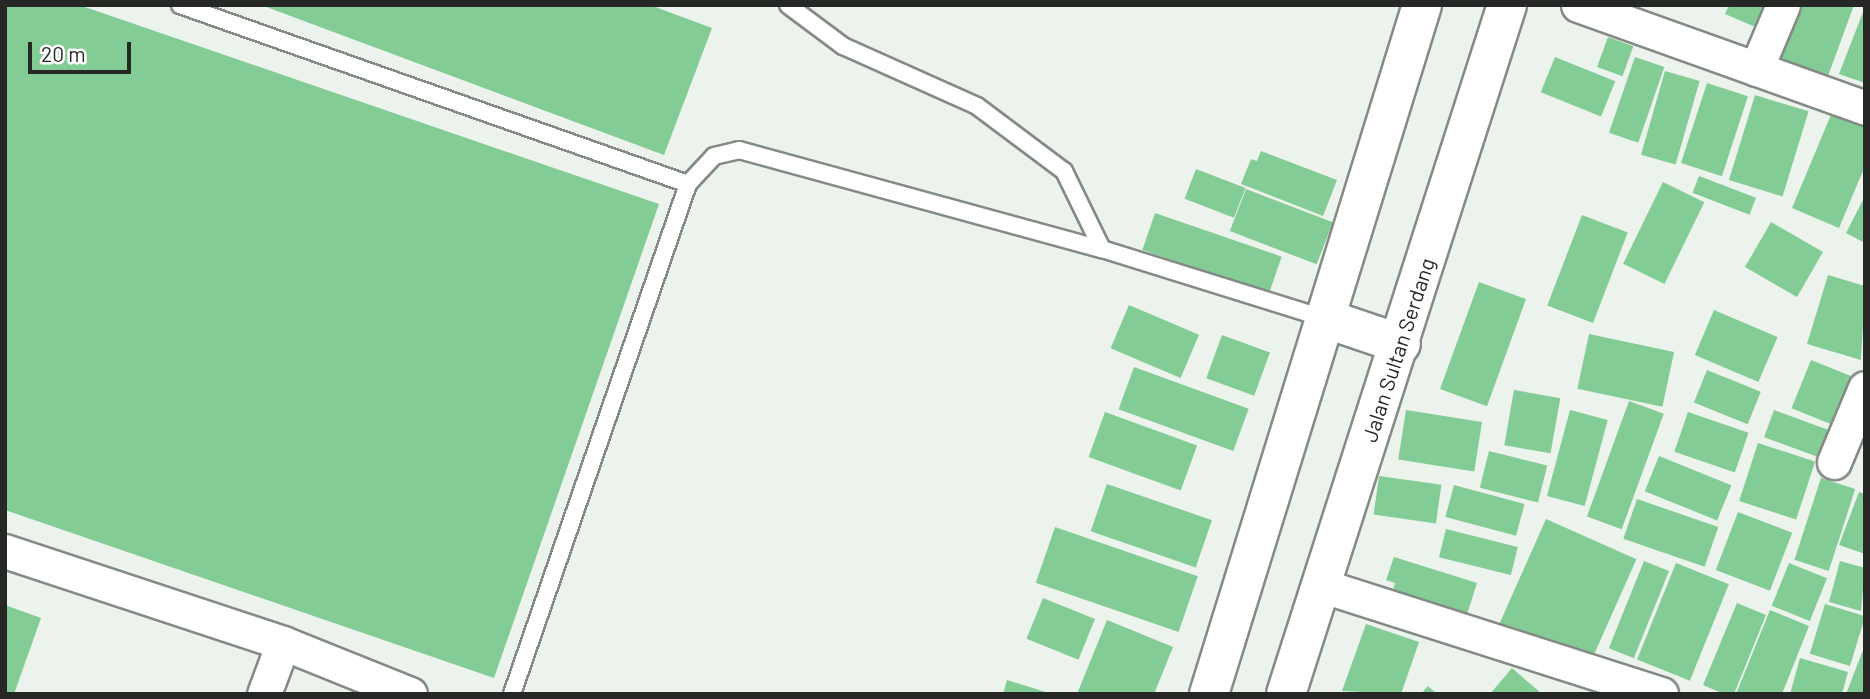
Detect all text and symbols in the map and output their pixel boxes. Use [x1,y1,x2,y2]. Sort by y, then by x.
scale bar [32,28,135,72]
text: 20 m [41,41,86,66]
street label: Jalan Sultan Serdang [1356,255,1440,445]

